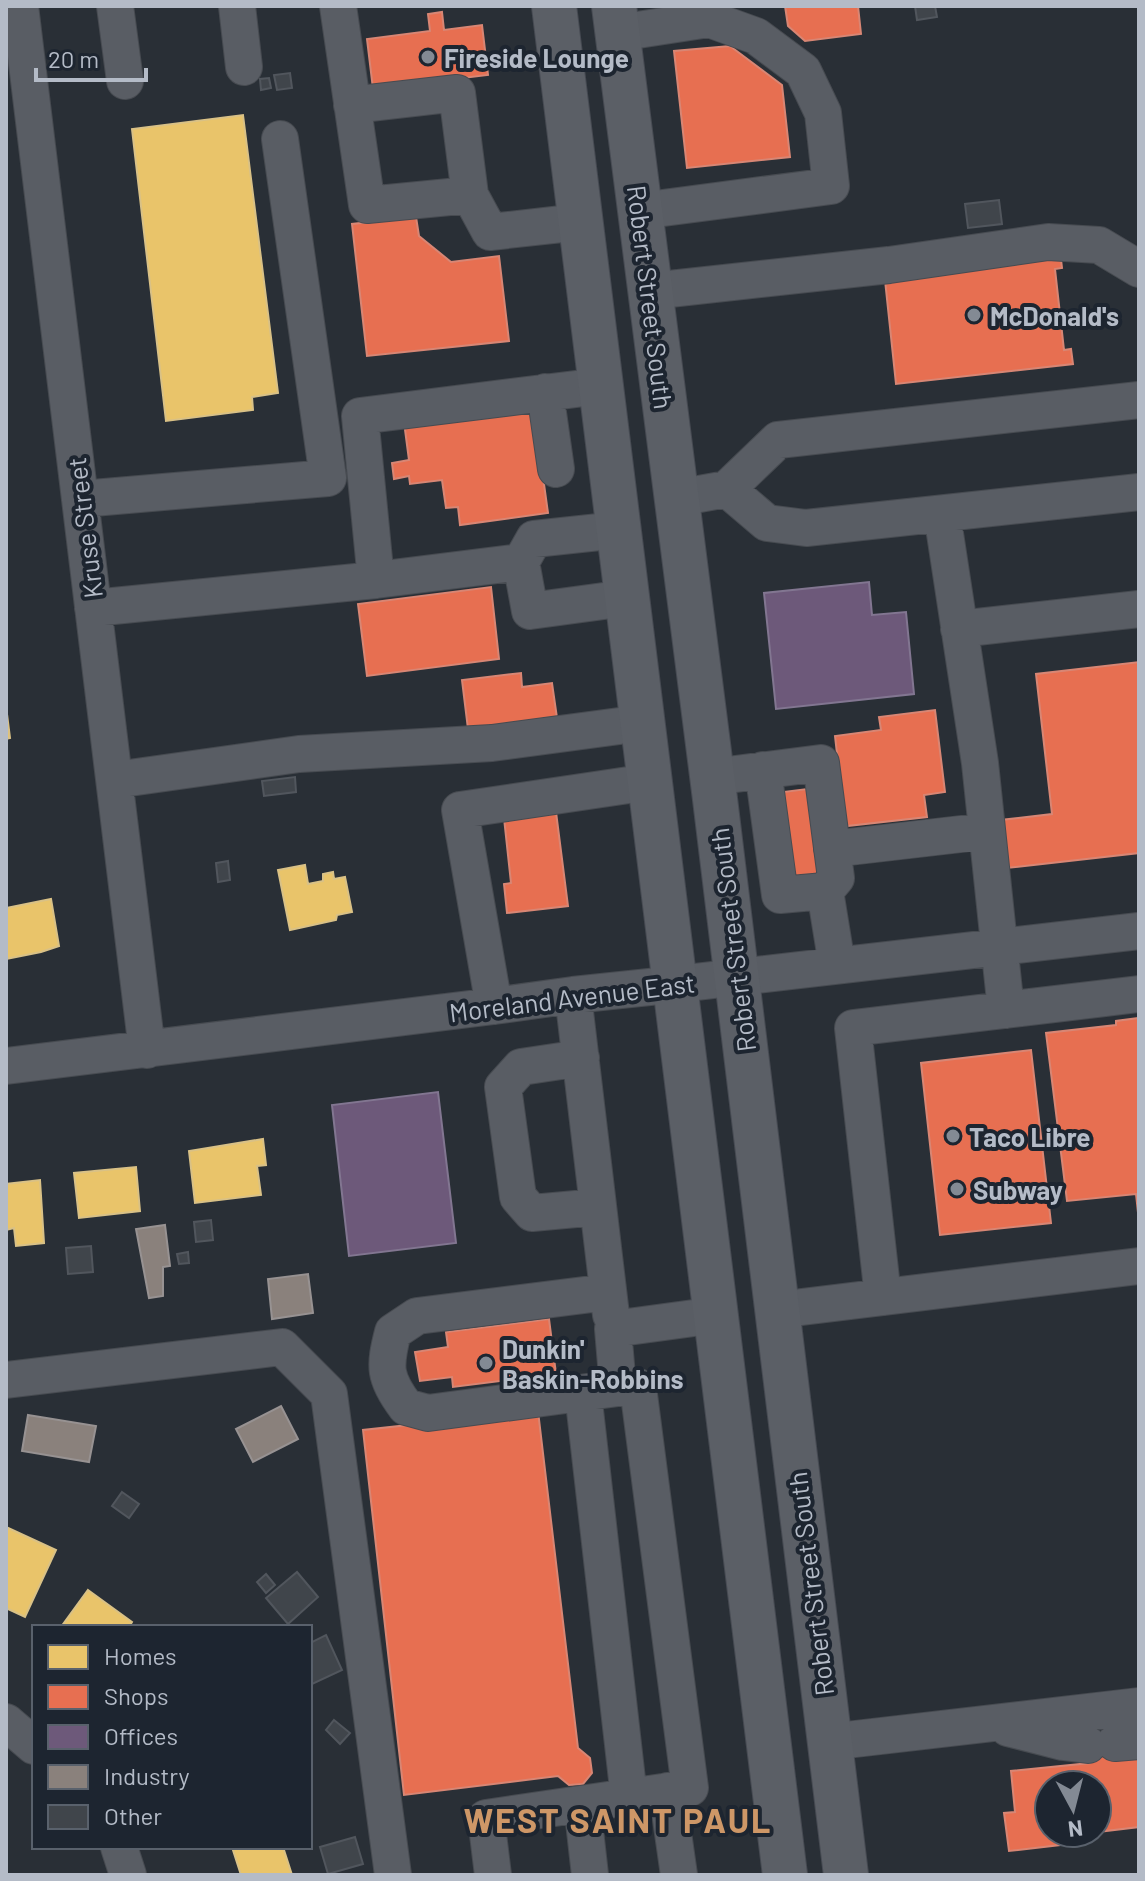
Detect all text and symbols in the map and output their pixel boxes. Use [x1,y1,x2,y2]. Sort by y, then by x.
scale bar [36,32,146,82]
place label: Fireside Lounge [444,42,629,73]
text: 20 m [48,44,99,73]
marker: Fireside Lounge [419,48,437,66]
street label: Robert Street South [622,183,680,411]
place label: McDonald's [990,300,1119,331]
marker: McDonald's [965,306,983,324]
street label: Kruse Street [60,456,108,600]
street label: Robert Street South [703,826,761,1054]
street label: Moreland Avenue East [447,967,697,1027]
place label: Taco Libre [969,1121,1091,1152]
marker: Taco Libre [944,1127,962,1145]
place label: Subway [973,1174,1063,1205]
marker: Subway [948,1180,966,1198]
place label: Dunkin' Baskin-Robbins [502,1333,684,1394]
marker: Dunkin' Baskin-Robbins [477,1354,495,1372]
street label: Robert Street South [781,1470,839,1698]
legend [32,1625,312,1849]
text: Homes [104,1641,177,1670]
text: Shops [104,1681,169,1710]
text: Offices [104,1721,178,1750]
text: Industry [104,1761,190,1790]
north arrow [1033,1769,1113,1849]
district label: WEST SAINT PAUL [464,1799,772,1840]
text: Other [104,1801,162,1830]
text: N [1067,1816,1084,1844]

